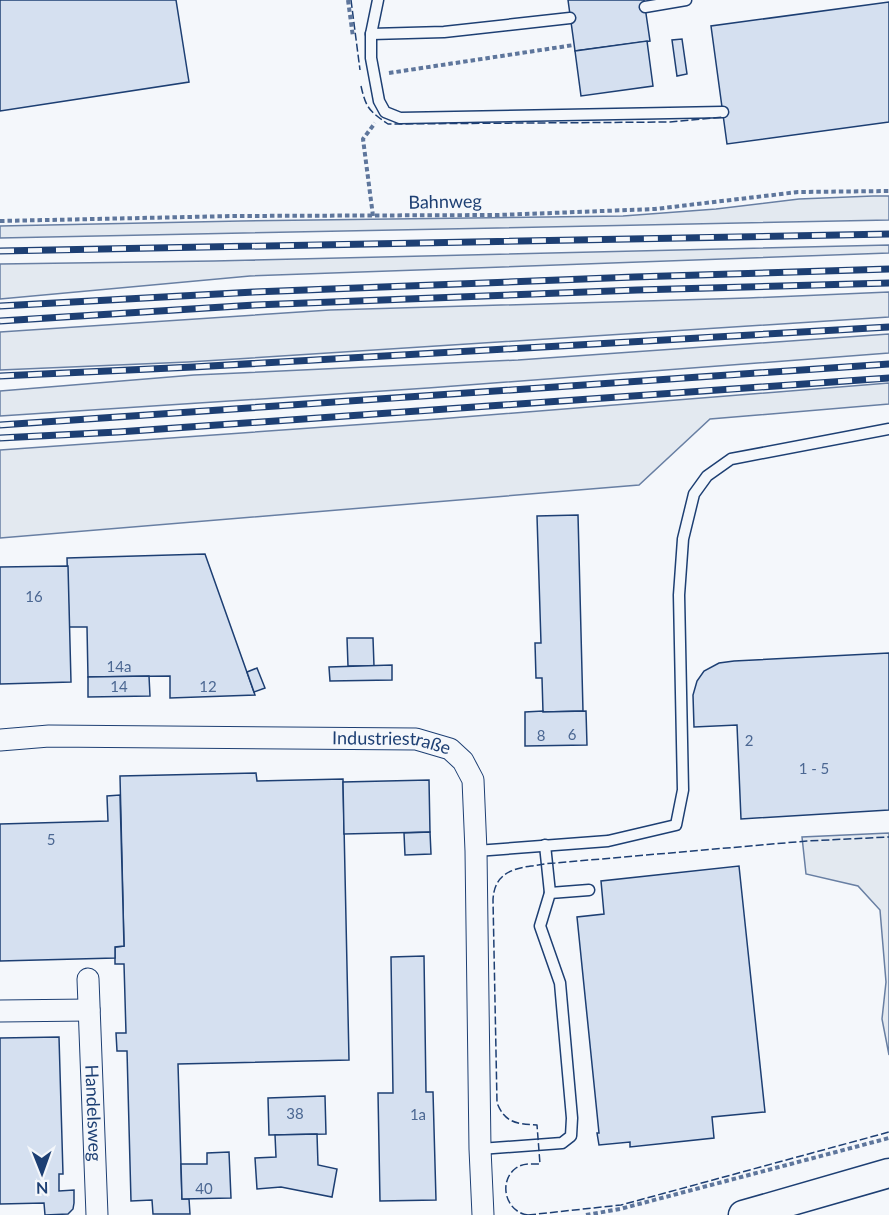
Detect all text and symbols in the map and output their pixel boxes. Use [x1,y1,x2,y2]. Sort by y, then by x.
street label: Bahnweg [408,189,482,213]
house number: 16 [25,587,43,605]
house number: 14a [107,657,131,675]
house number: 14 [110,677,128,695]
house number: 12 [199,677,217,695]
house number: 6 [568,725,577,743]
street label: Industriestraße [332,726,453,759]
house number: 8 [537,726,545,744]
house number: 2 [745,731,753,749]
house number: 1 - 5 [799,759,829,777]
house number: 5 [47,830,55,848]
street label: Handelsweg [81,1064,107,1162]
house number: 38 [286,1104,304,1122]
house number: 1a [410,1105,426,1123]
north arrow [12,1143,72,1203]
text: N [36,1179,49,1198]
house number: 40 [195,1179,213,1197]

